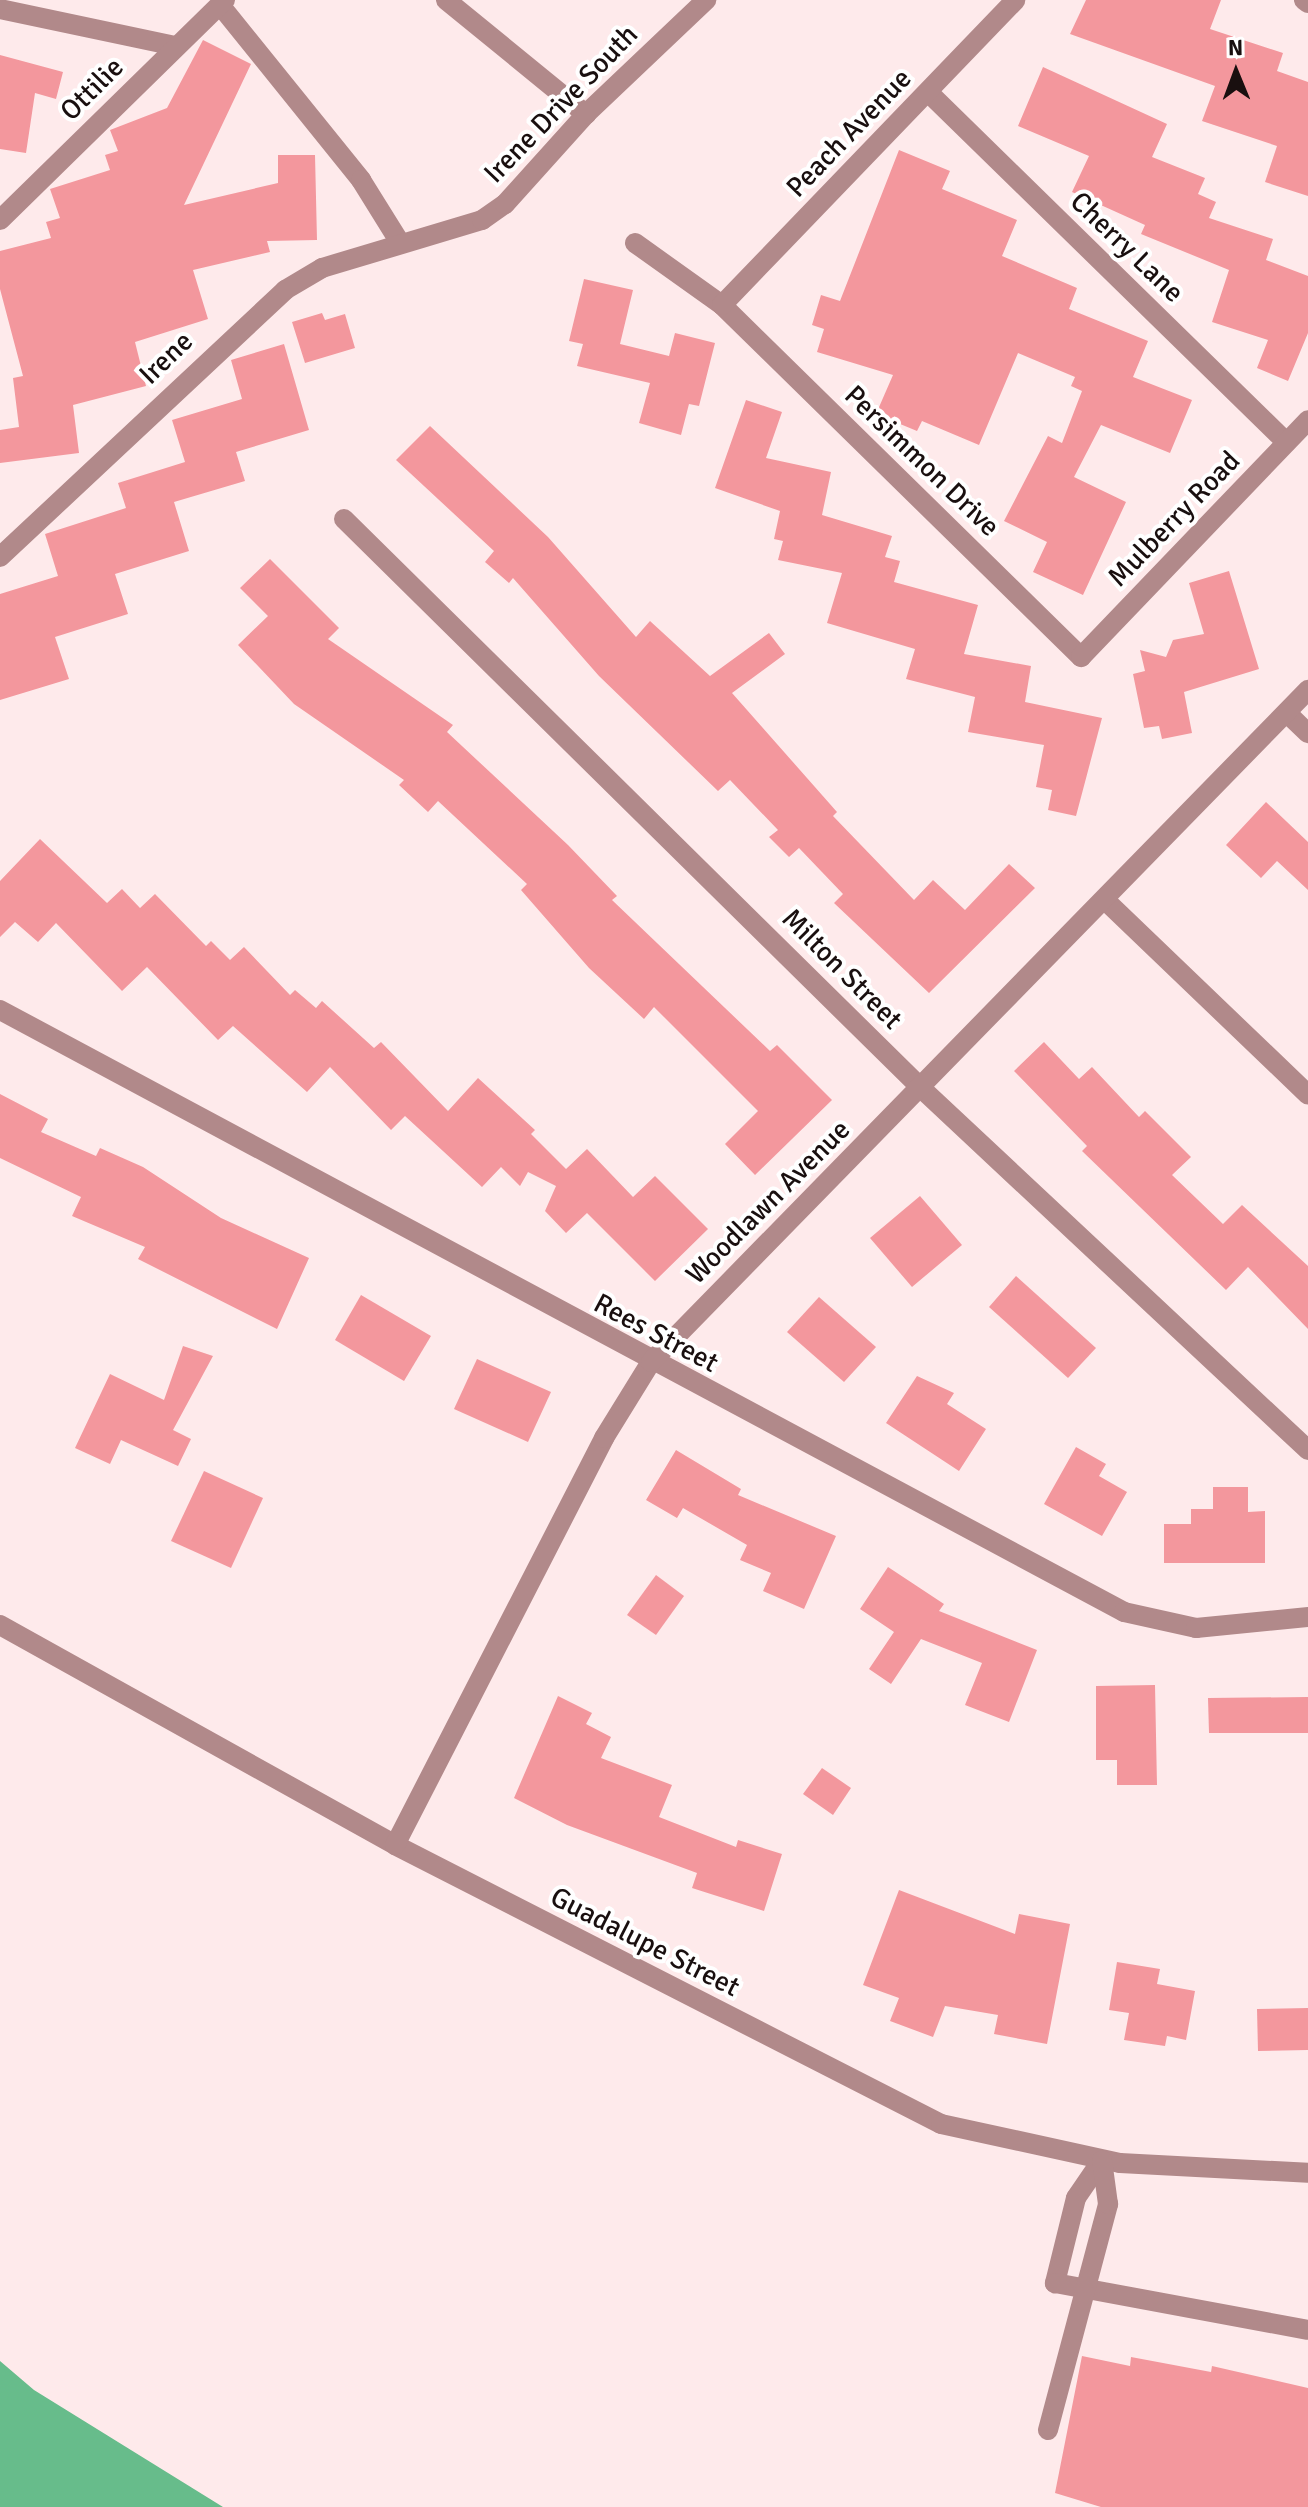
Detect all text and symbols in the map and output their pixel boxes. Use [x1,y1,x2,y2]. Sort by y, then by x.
street label: Irene Drive South [477,18,645,190]
north arrow [1196,32,1276,112]
text: N [1228,34,1243,61]
street label: Ottilie [53,50,131,128]
street label: Peach Avenue [779,62,919,204]
street label: Cherry Lane [1063,185,1191,309]
street label: Irene [132,325,200,391]
street label: Persimmon Drive [837,379,1007,543]
street label: Mulberry Road [1101,444,1247,594]
street label: Milton Street [775,902,909,1036]
street label: Woodlawn Avenue [679,1113,857,1291]
street label: Rees Street [588,1286,724,1380]
street label: Guadalupe Street [545,1880,745,2004]

